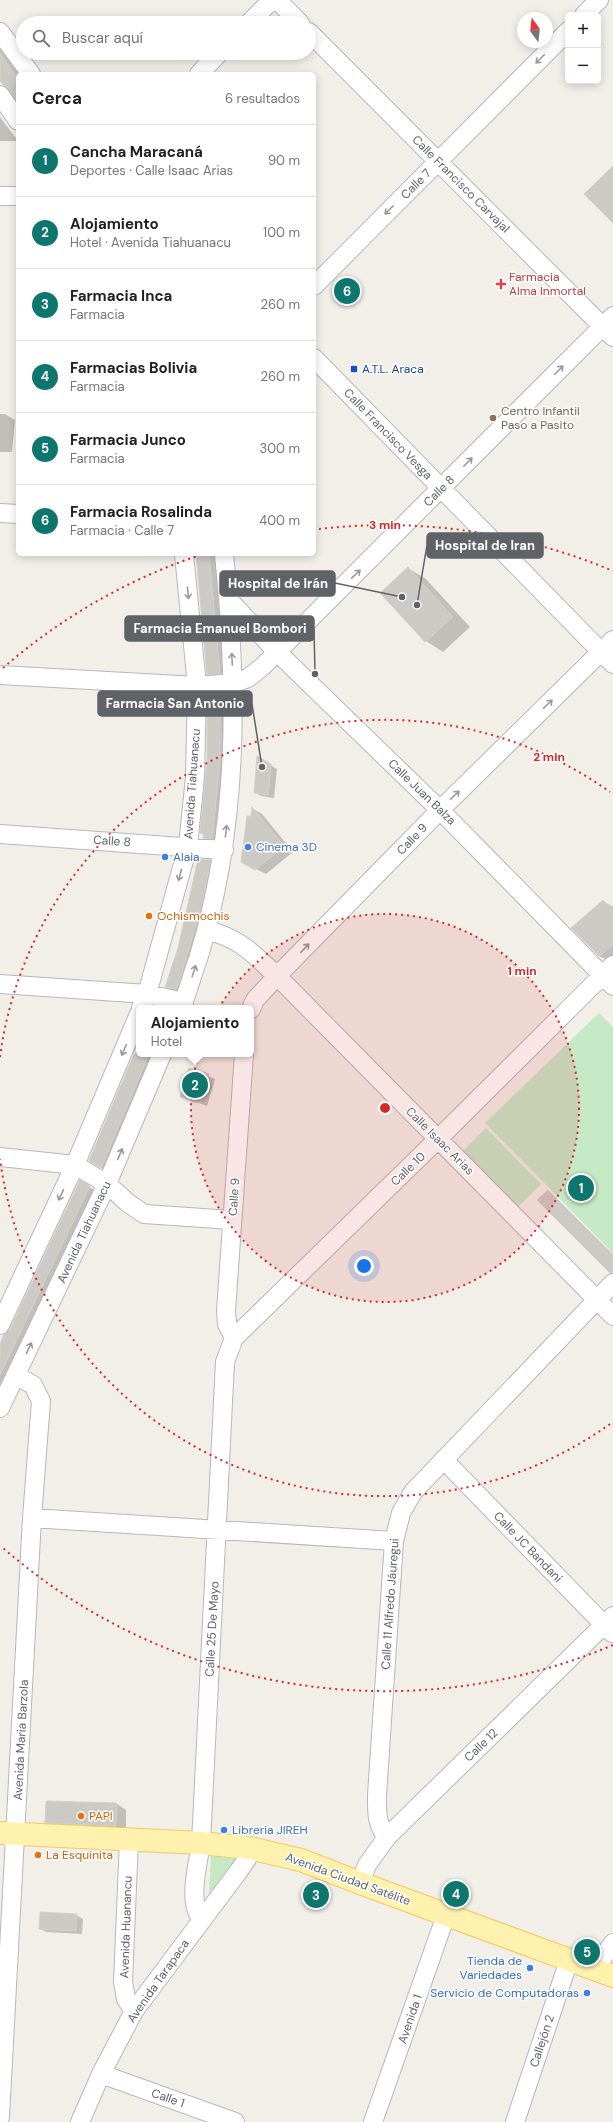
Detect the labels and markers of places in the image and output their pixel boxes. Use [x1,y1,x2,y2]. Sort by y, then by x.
place label: Farmacia Alma Inmortal [509,269,586,299]
pin: 6 [334,276,360,306]
marker: Farmacia Alma Inmortal [496,279,506,289]
place label: A.T.L. Araca [362,361,424,377]
marker: A.T.L. Araca [349,364,359,374]
place label: Centro Infantil Paso a Pasito [501,403,580,433]
marker: Centro Infantil Paso a Pasito [488,413,498,423]
callout: Hospital de Iran [427,533,543,558]
callout: Hospital de Irán [220,571,335,596]
callout: Farmacia Emanuel Bombori [125,616,314,641]
callout: Farmacia San Antonio [98,691,252,716]
place label: Cinema 3D [256,839,317,855]
marker: Cinema 3D [243,842,253,852]
place label: Alaia [173,849,200,865]
marker: Alaia [160,852,170,862]
place label: Ochismochis [157,908,229,924]
marker: Ochismochis [144,911,154,921]
pin: 2 [182,1070,208,1100]
centre of rings [378,1101,392,1115]
pin: 1 [568,1173,594,1203]
place label: PAPI [89,1808,113,1824]
marker: PAPI [76,1811,86,1821]
place label: Libreria JIREH [232,1822,308,1838]
marker: Libreria JIREH [219,1825,229,1835]
place label: La Esquinita [46,1847,113,1863]
marker: La Esquinita [33,1850,43,1860]
pin: 4 [443,1879,469,1909]
pin: 3 [303,1880,329,1910]
pin: 5 [574,1937,600,1967]
place label: Tienda de Variedades [460,1953,522,1983]
marker: Tienda de Variedades [525,1963,535,1973]
place label: Servicio de Computadoras [430,1985,579,2001]
marker: Servicio de Computadoras [582,1988,592,1998]

